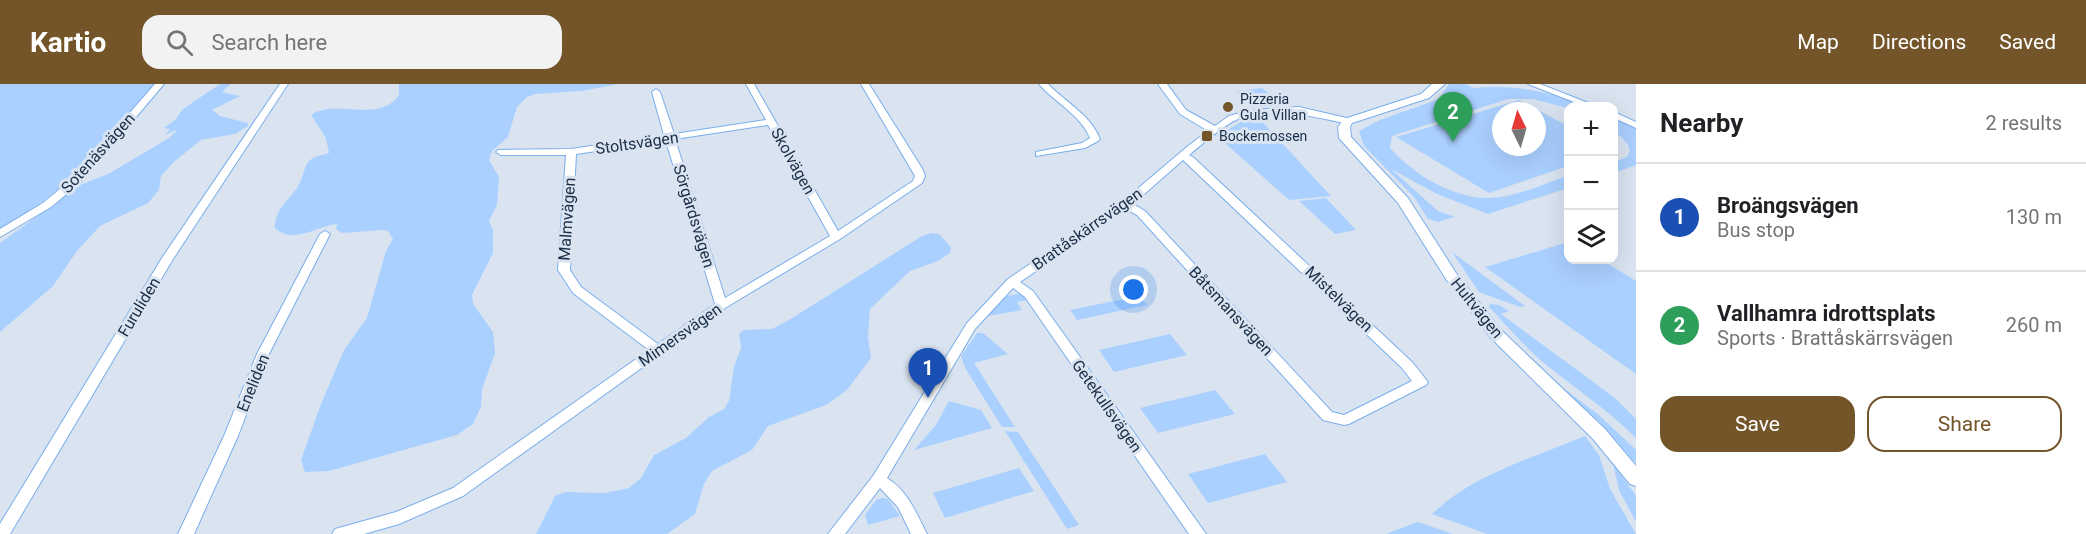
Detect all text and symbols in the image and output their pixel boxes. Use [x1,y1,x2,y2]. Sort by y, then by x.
search box [142,15,562,69]
text: Kartio [30,26,106,59]
icon: search [163,26,196,59]
text: Search here [211,30,327,55]
text: Map [1797,30,1839,54]
text: Directions [1872,30,1966,54]
text: Saved [1999,30,2056,54]
place label: Pizzeria Gula Villan [1240,91,1306,123]
pin: 2 [1434,92,1472,142]
marker: Pizzeria Gula Villan [1221,100,1235,114]
north arrow [1492,102,1546,156]
map controls [1564,102,1618,264]
button: + [1564,102,1618,156]
text: Nearby [1660,108,1743,138]
street label: Sotenäsvägen [57,109,139,197]
text: 2 results [1986,111,2062,135]
street label: Skolvägen [767,124,819,198]
street label: Stoltsvägen [594,128,680,158]
place label: Bockemossen [1219,128,1307,144]
marker: Bockemossen [1200,129,1214,143]
button: − [1564,156,1618,210]
street label: Sörgårdsvägen [669,162,719,270]
street label: Malmvägen [555,177,579,261]
street label: Brattåskärrsvägen [1028,184,1146,274]
text: Broängsvägen [1717,193,1859,218]
text: 1 [1674,205,1685,229]
text: 130 m [2006,205,2062,229]
button: layers [1564,210,1618,264]
text: Bus stop [1717,218,1795,242]
street label: Mistelvägen [1301,262,1377,336]
street label: Båtsmansvägen [1185,263,1277,359]
street label: Furuliden [114,274,164,340]
street label: Hultvägen [1447,274,1507,342]
your location [1119,275,1148,304]
street label: Mimersvägen [635,299,725,371]
text: Vallhamra idrottsplats [1717,301,1936,326]
text: 2 [1674,313,1685,337]
text: 260 m [2006,313,2062,337]
text: Sports · Brattåskärrsvägen [1717,326,1953,350]
pin: 1 [908,348,948,398]
street label: Eneliden [233,351,273,415]
street label: Getekullsvägen [1068,356,1146,456]
button: Save [1660,396,1855,452]
button: Share [1867,396,2062,452]

